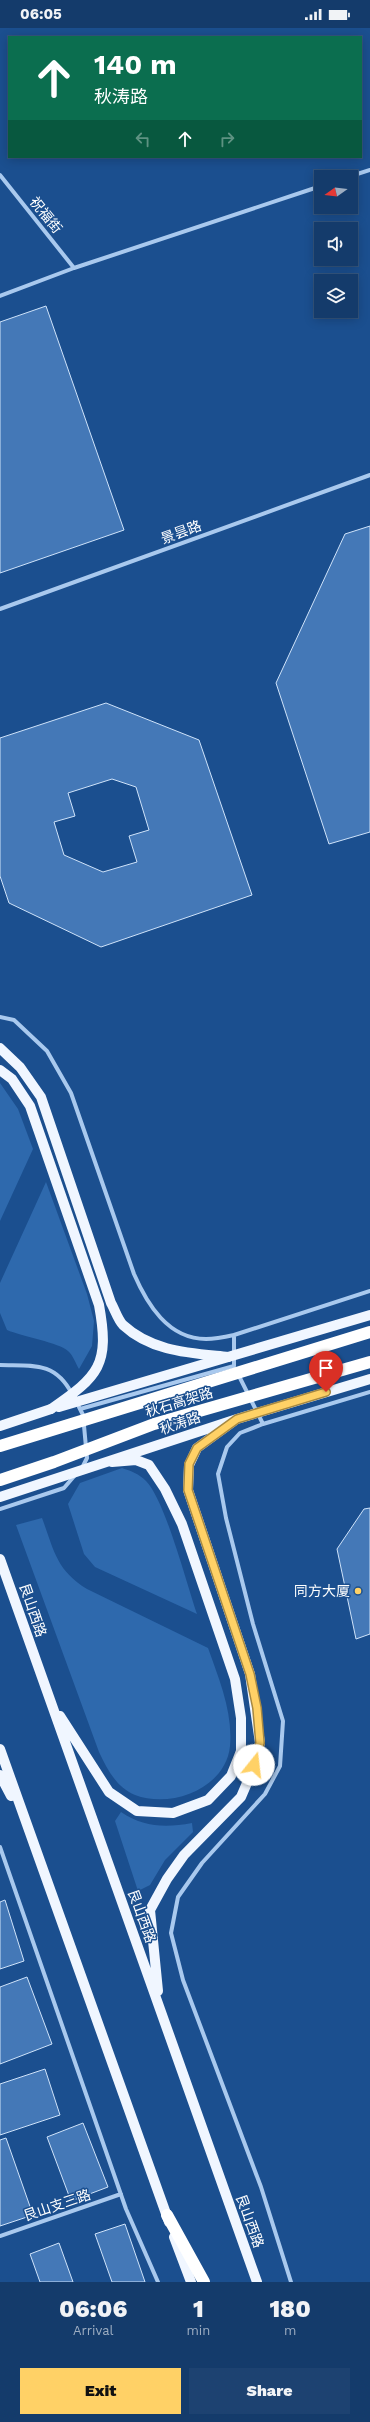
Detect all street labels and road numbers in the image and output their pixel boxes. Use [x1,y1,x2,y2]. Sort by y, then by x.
street label: 祝福街 [27,194,65,236]
street label: 景昙路 [159,517,203,547]
street label: 秋石高架路 [143,1384,215,1420]
street label: 秋涛路 [158,1409,202,1437]
street label: 艮山西路 [16,1581,50,1639]
street label: 艮山西路 [125,1887,159,1945]
street label: 艮山支三路 [21,2186,93,2224]
street label: 艮山西路 [233,2192,267,2250]

